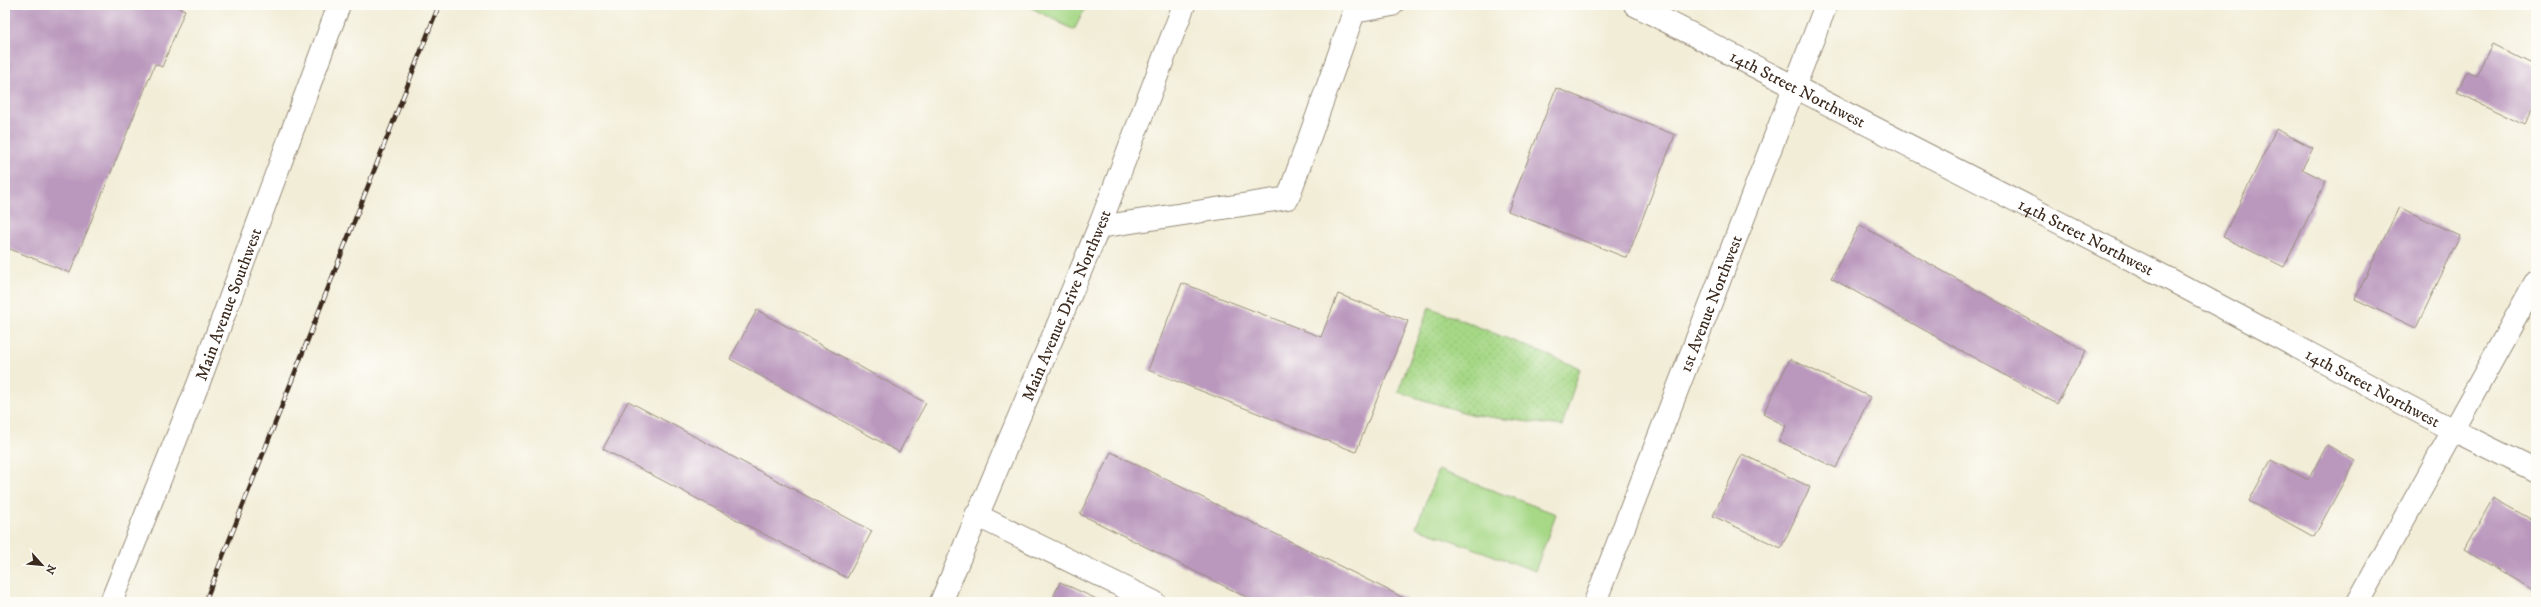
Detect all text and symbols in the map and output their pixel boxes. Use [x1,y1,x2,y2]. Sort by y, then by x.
street label: 14th Street Northwest [1726,46,1869,134]
street label: 14th Street Northwest [2014,193,2158,281]
street label: Main Avenue Drive Northwest [1017,206,1117,405]
street label: Main Avenue Southwest [190,225,267,384]
street label: 1st Avenue Northwest [1675,232,1748,376]
street label: 14th Street Northwest [2301,343,2444,433]
north arrow [22,545,62,585]
text: N [42,562,58,576]

